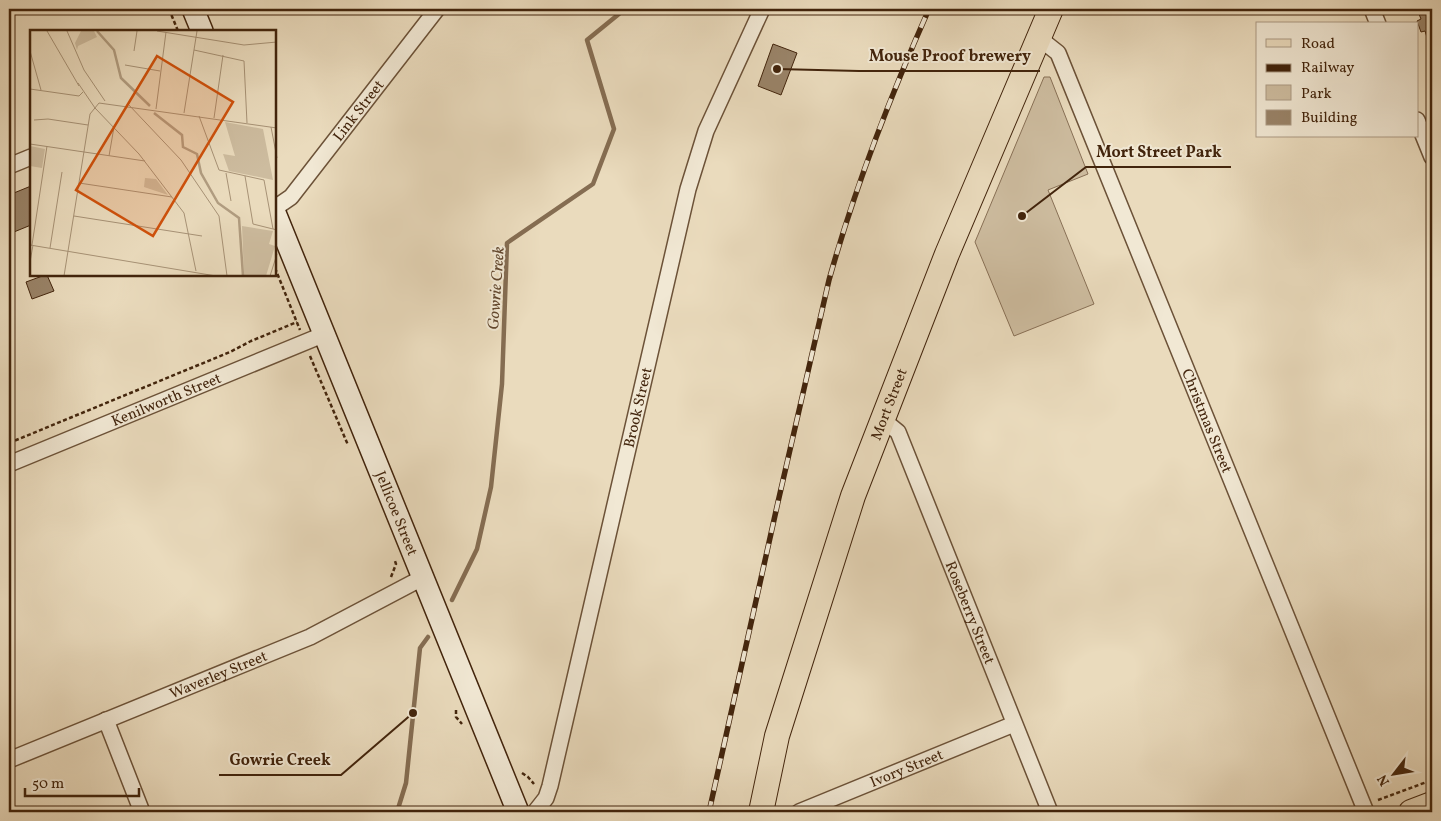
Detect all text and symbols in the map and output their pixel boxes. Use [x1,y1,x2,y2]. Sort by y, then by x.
legend [1256,22,1418,138]
inset map [30,30,276,276]
text: Road [1301,34,1335,55]
callout: Mouse Proof brewery [859,40,1040,71]
text: Mouse Proof brewery [869,46,1031,68]
text: Railway [1301,58,1354,79]
street label: Link Street [329,76,390,146]
text: Park [1301,84,1332,105]
text: Building [1301,108,1358,129]
callout: Mort Street Park [1086,136,1231,167]
text: Mort Street Park [1096,142,1222,164]
water label: Gowrie Creek [483,245,511,330]
street label: Brook Street [619,365,658,450]
street label: Mort Street [867,366,914,444]
street label: Christmas Street [1175,366,1236,477]
street label: Kenilworth Street [109,369,225,433]
street label: Jellicoe Street [369,468,422,559]
street label: Roseberry Street [939,558,999,668]
street label: Waverley Street [167,647,271,705]
callout: Gowrie Creek [219,744,341,775]
street label: Ivory Street [867,745,947,794]
north arrow [1368,748,1418,798]
text: Gowrie Creek [229,750,331,772]
scale bar [25,766,139,798]
text: N [1373,771,1395,789]
text: 50 m [32,774,64,795]

